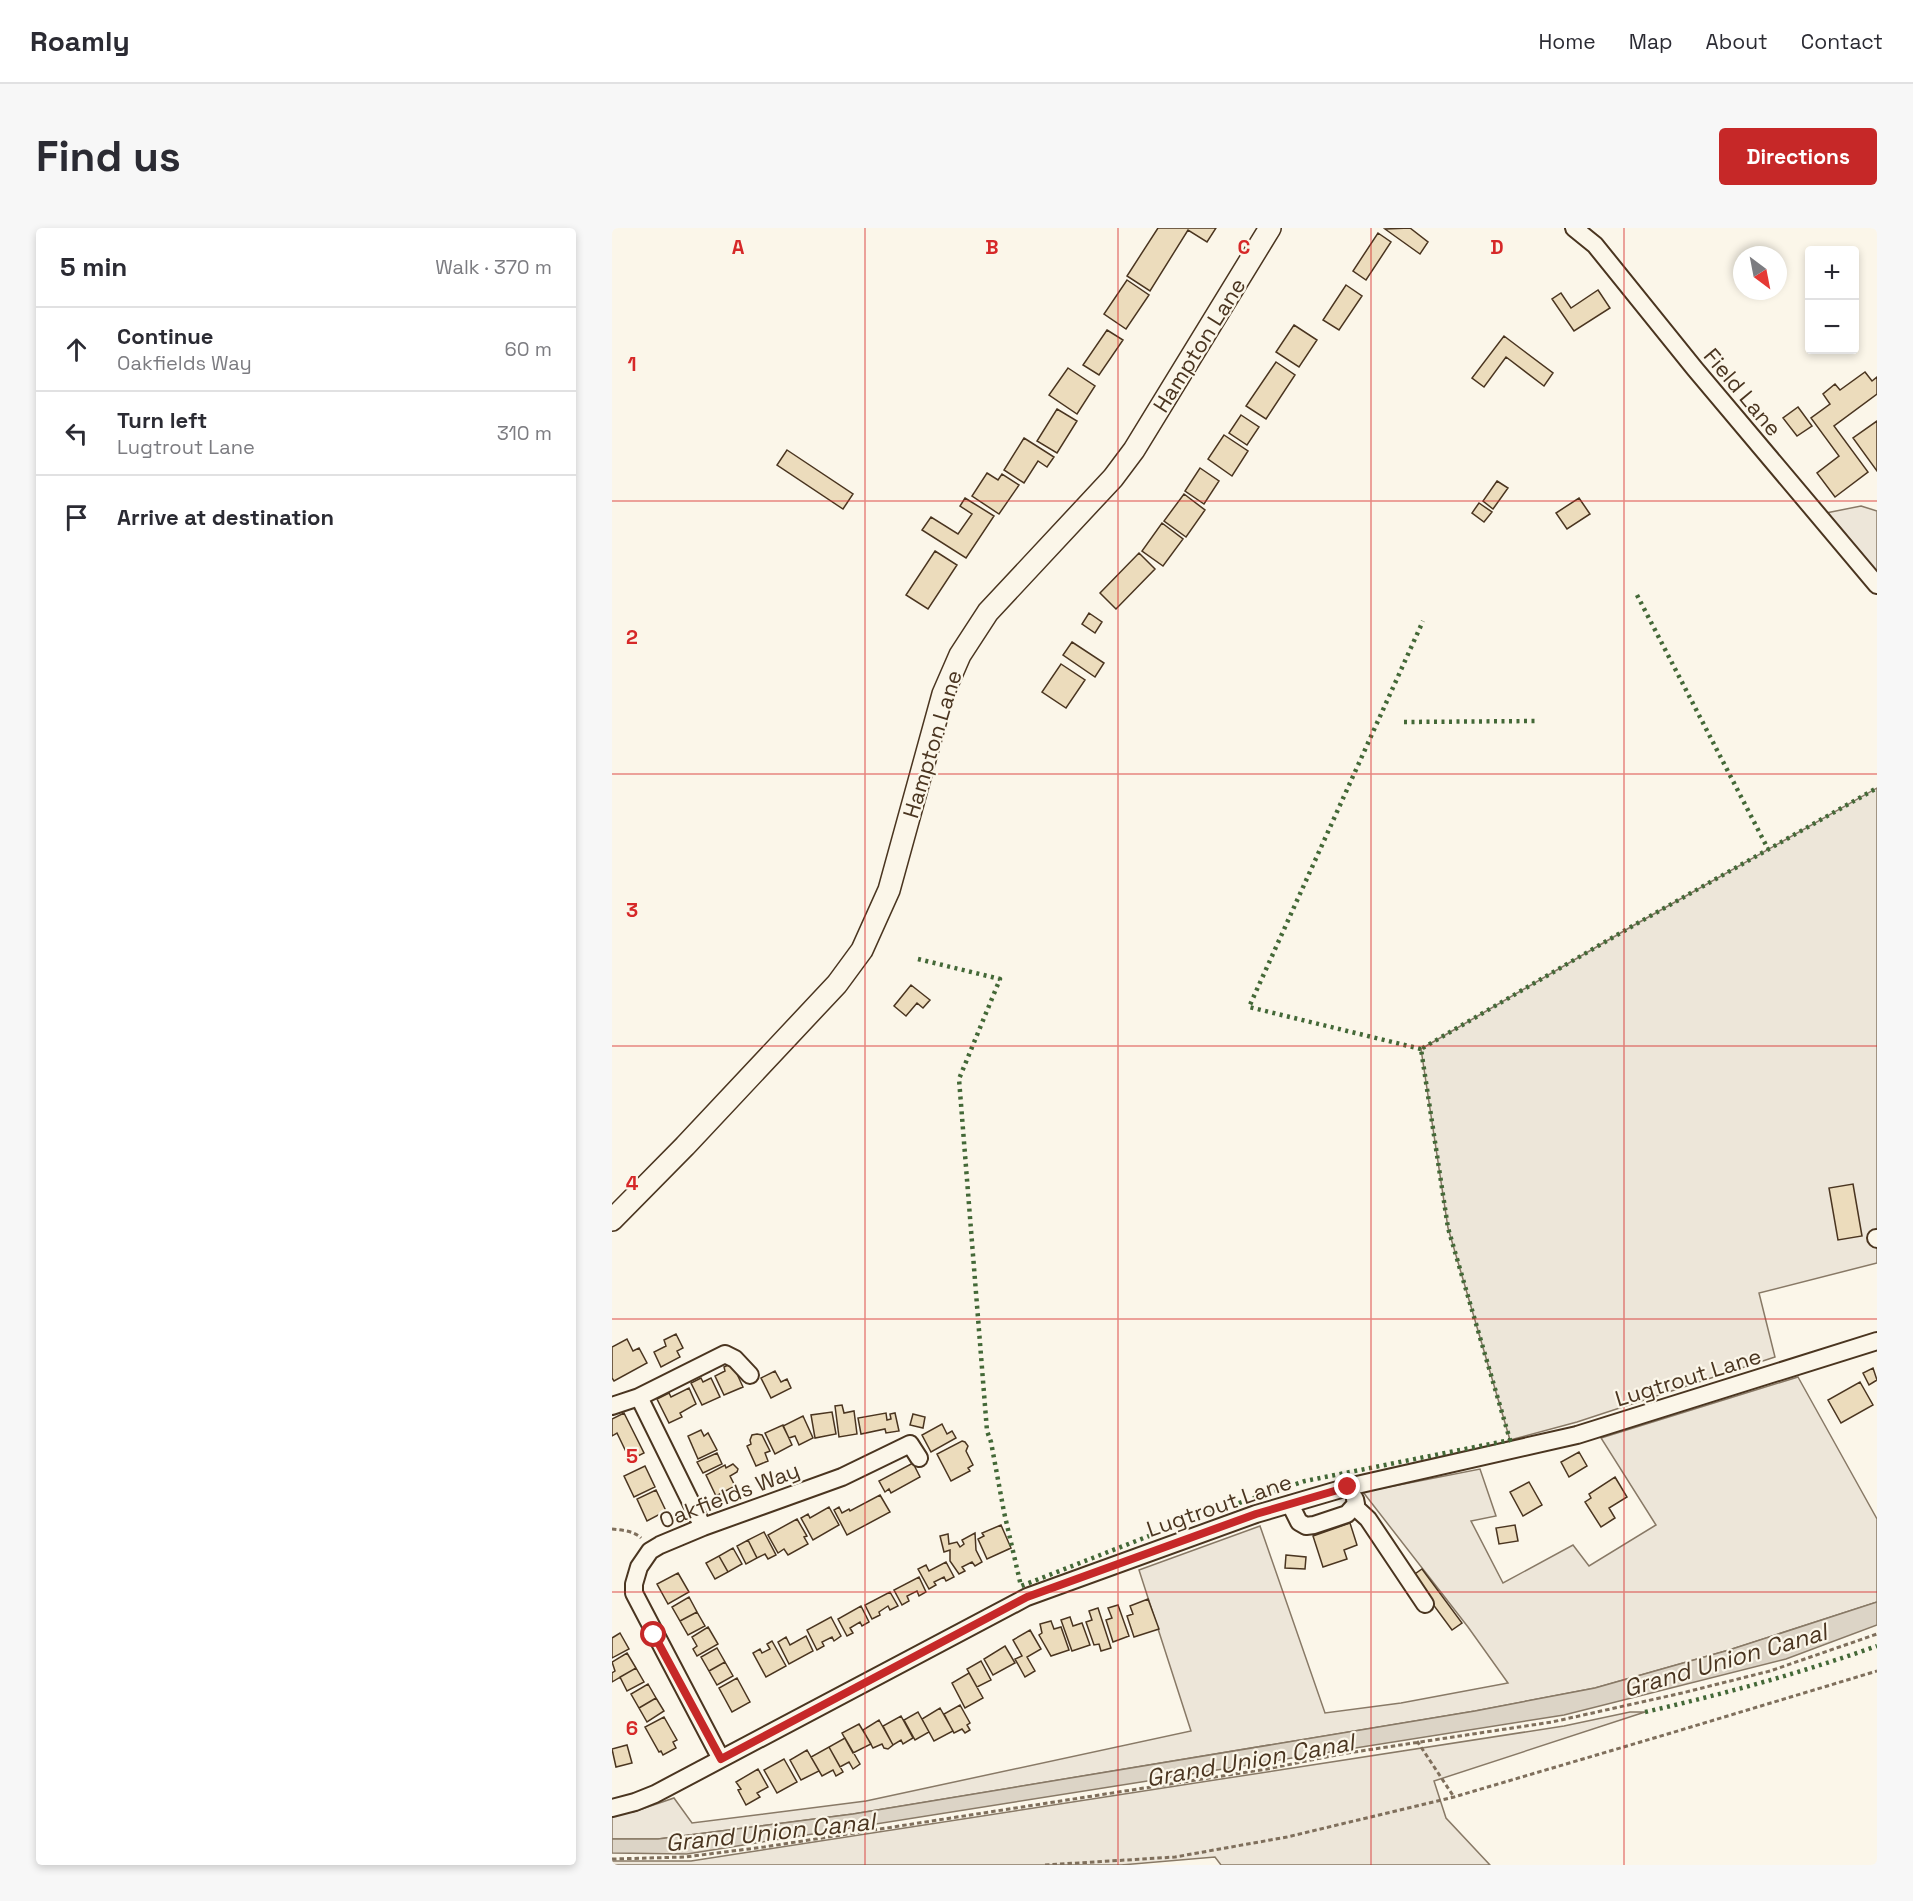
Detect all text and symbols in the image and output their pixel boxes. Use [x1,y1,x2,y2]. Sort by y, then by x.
text: Roamly [30,23,130,59]
text: Home [1538,28,1596,55]
text: Map [1629,28,1673,55]
text: About [1706,28,1768,55]
text: Contact [1801,28,1883,55]
button: Directions [1719,128,1877,185]
text: Find us [36,130,181,183]
text: A [732,234,745,260]
text: B [985,234,999,260]
text: C [1238,234,1251,260]
text: D [1490,234,1504,260]
north arrow [1733,246,1787,300]
map controls [1805,246,1859,354]
button: + [1805,246,1859,300]
text: 5 min [60,250,127,284]
text: Walk · 370 m [435,254,552,280]
street label: Hampton Lane [1146,273,1252,417]
button: − [1805,300,1859,354]
text: Continue [117,322,213,350]
icon: ahead [60,333,93,366]
text: 60 m [505,336,552,362]
street label: Field Lane [1698,342,1788,442]
text: Oakfields Way [117,350,252,376]
text: 1 [627,351,637,377]
text: Turn left [117,406,207,434]
icon: left [60,417,93,450]
text: 310 m [497,420,552,446]
text: Lugtrout Lane [117,434,255,460]
icon: arrive [60,501,93,534]
text: Arrive at destination [117,503,334,531]
text: 2 [626,624,638,650]
street label: Hampton Lane [896,667,968,821]
text: 3 [626,897,638,923]
text: 4 [626,1170,639,1196]
street label: Lugtrout Lane [1611,1341,1765,1413]
text: 5 [626,1443,638,1469]
street label: Oakfields Way [655,1455,803,1535]
street label: Lugtrout Lane [1143,1467,1295,1543]
route end [1334,1473,1360,1499]
water label: Grand Union Canal [1620,1615,1833,1704]
route start [640,1621,666,1647]
text: 6 [626,1715,638,1741]
water label: Grand Union Canal [1144,1726,1359,1794]
water label: Grand Union Canal [664,1805,879,1858]

